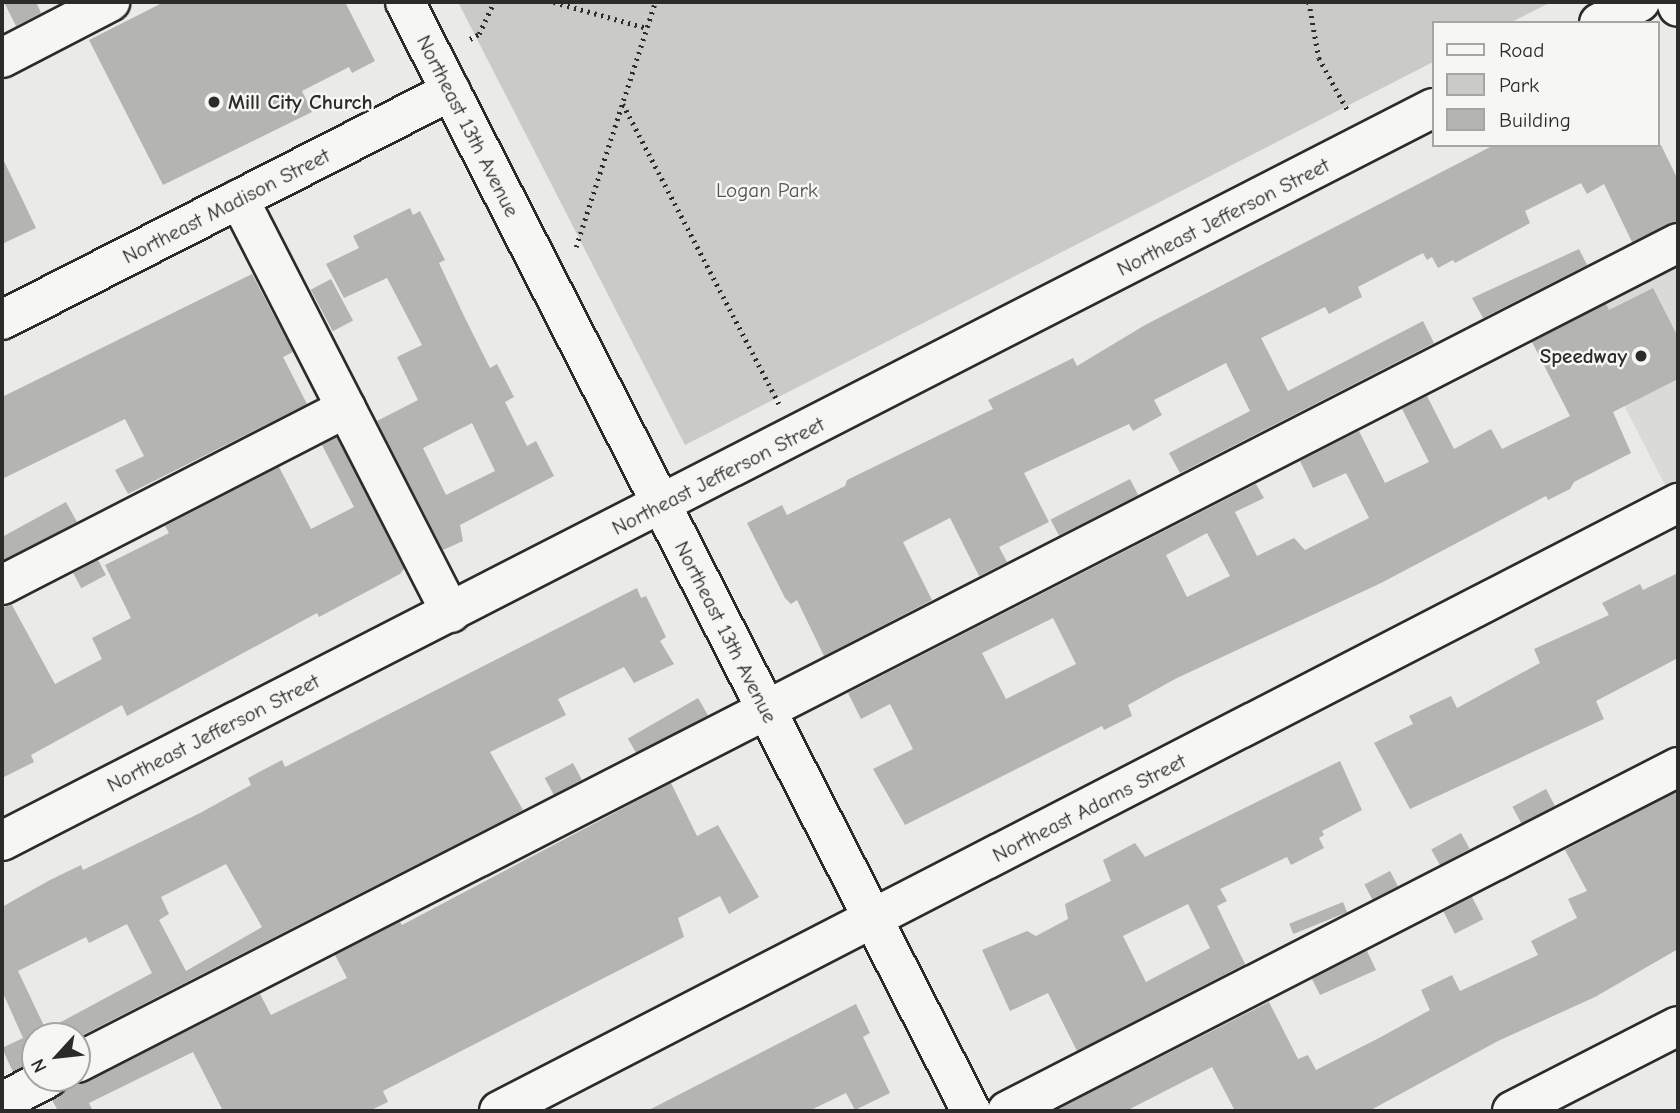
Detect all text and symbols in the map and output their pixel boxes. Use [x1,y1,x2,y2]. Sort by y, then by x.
legend [1432,21,1659,147]
street label: Northeast 13th Avenue [411,31,525,221]
text: Road [1499,38,1544,62]
text: Park [1499,73,1539,97]
place label: Mill City Church [228,89,373,115]
marker: Mill City Church [206,94,222,110]
text: Building [1499,108,1571,132]
street label: Northeast Madison Street [118,143,334,269]
street label: Northeast Jefferson Street [1113,152,1333,282]
park label: Logan Park [716,177,818,203]
place label: Speedway [1540,343,1627,369]
marker: Speedway [1633,348,1649,364]
street label: Northeast Jefferson Street [608,411,828,541]
street label: Northeast 13th Avenue [669,537,783,727]
street label: Northeast Jefferson Street [103,668,323,798]
street label: Northeast Adams Street [988,748,1190,868]
north arrow [21,1022,91,1092]
text: N [26,1055,52,1076]

